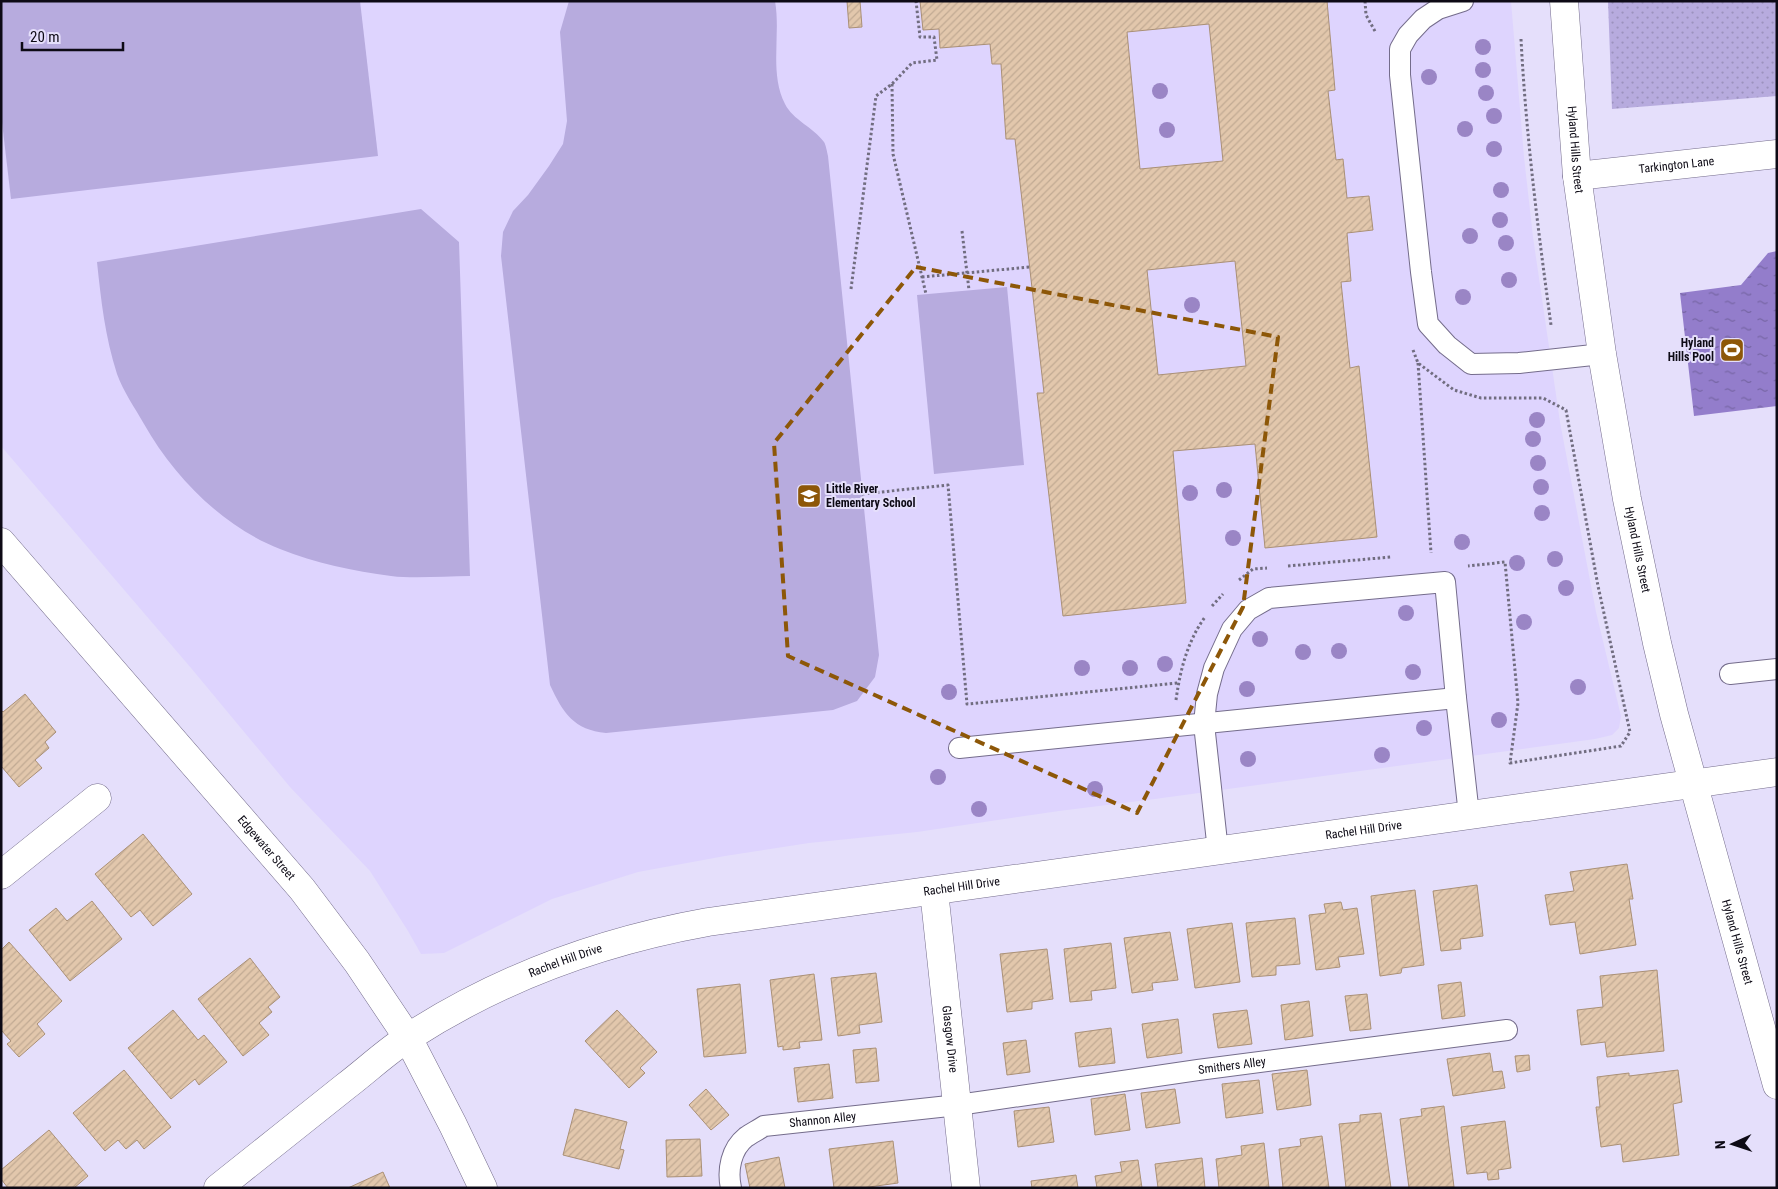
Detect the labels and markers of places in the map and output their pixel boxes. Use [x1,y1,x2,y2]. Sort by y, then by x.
place label: Hyland Hills Pool [1668,336,1714,364]
sports icon: Hyland Hills Pool [1719,337,1745,363]
place label: Little River Elementary School [826,482,916,510]
school or university icon: Little River Elementary School [796,483,822,509]

